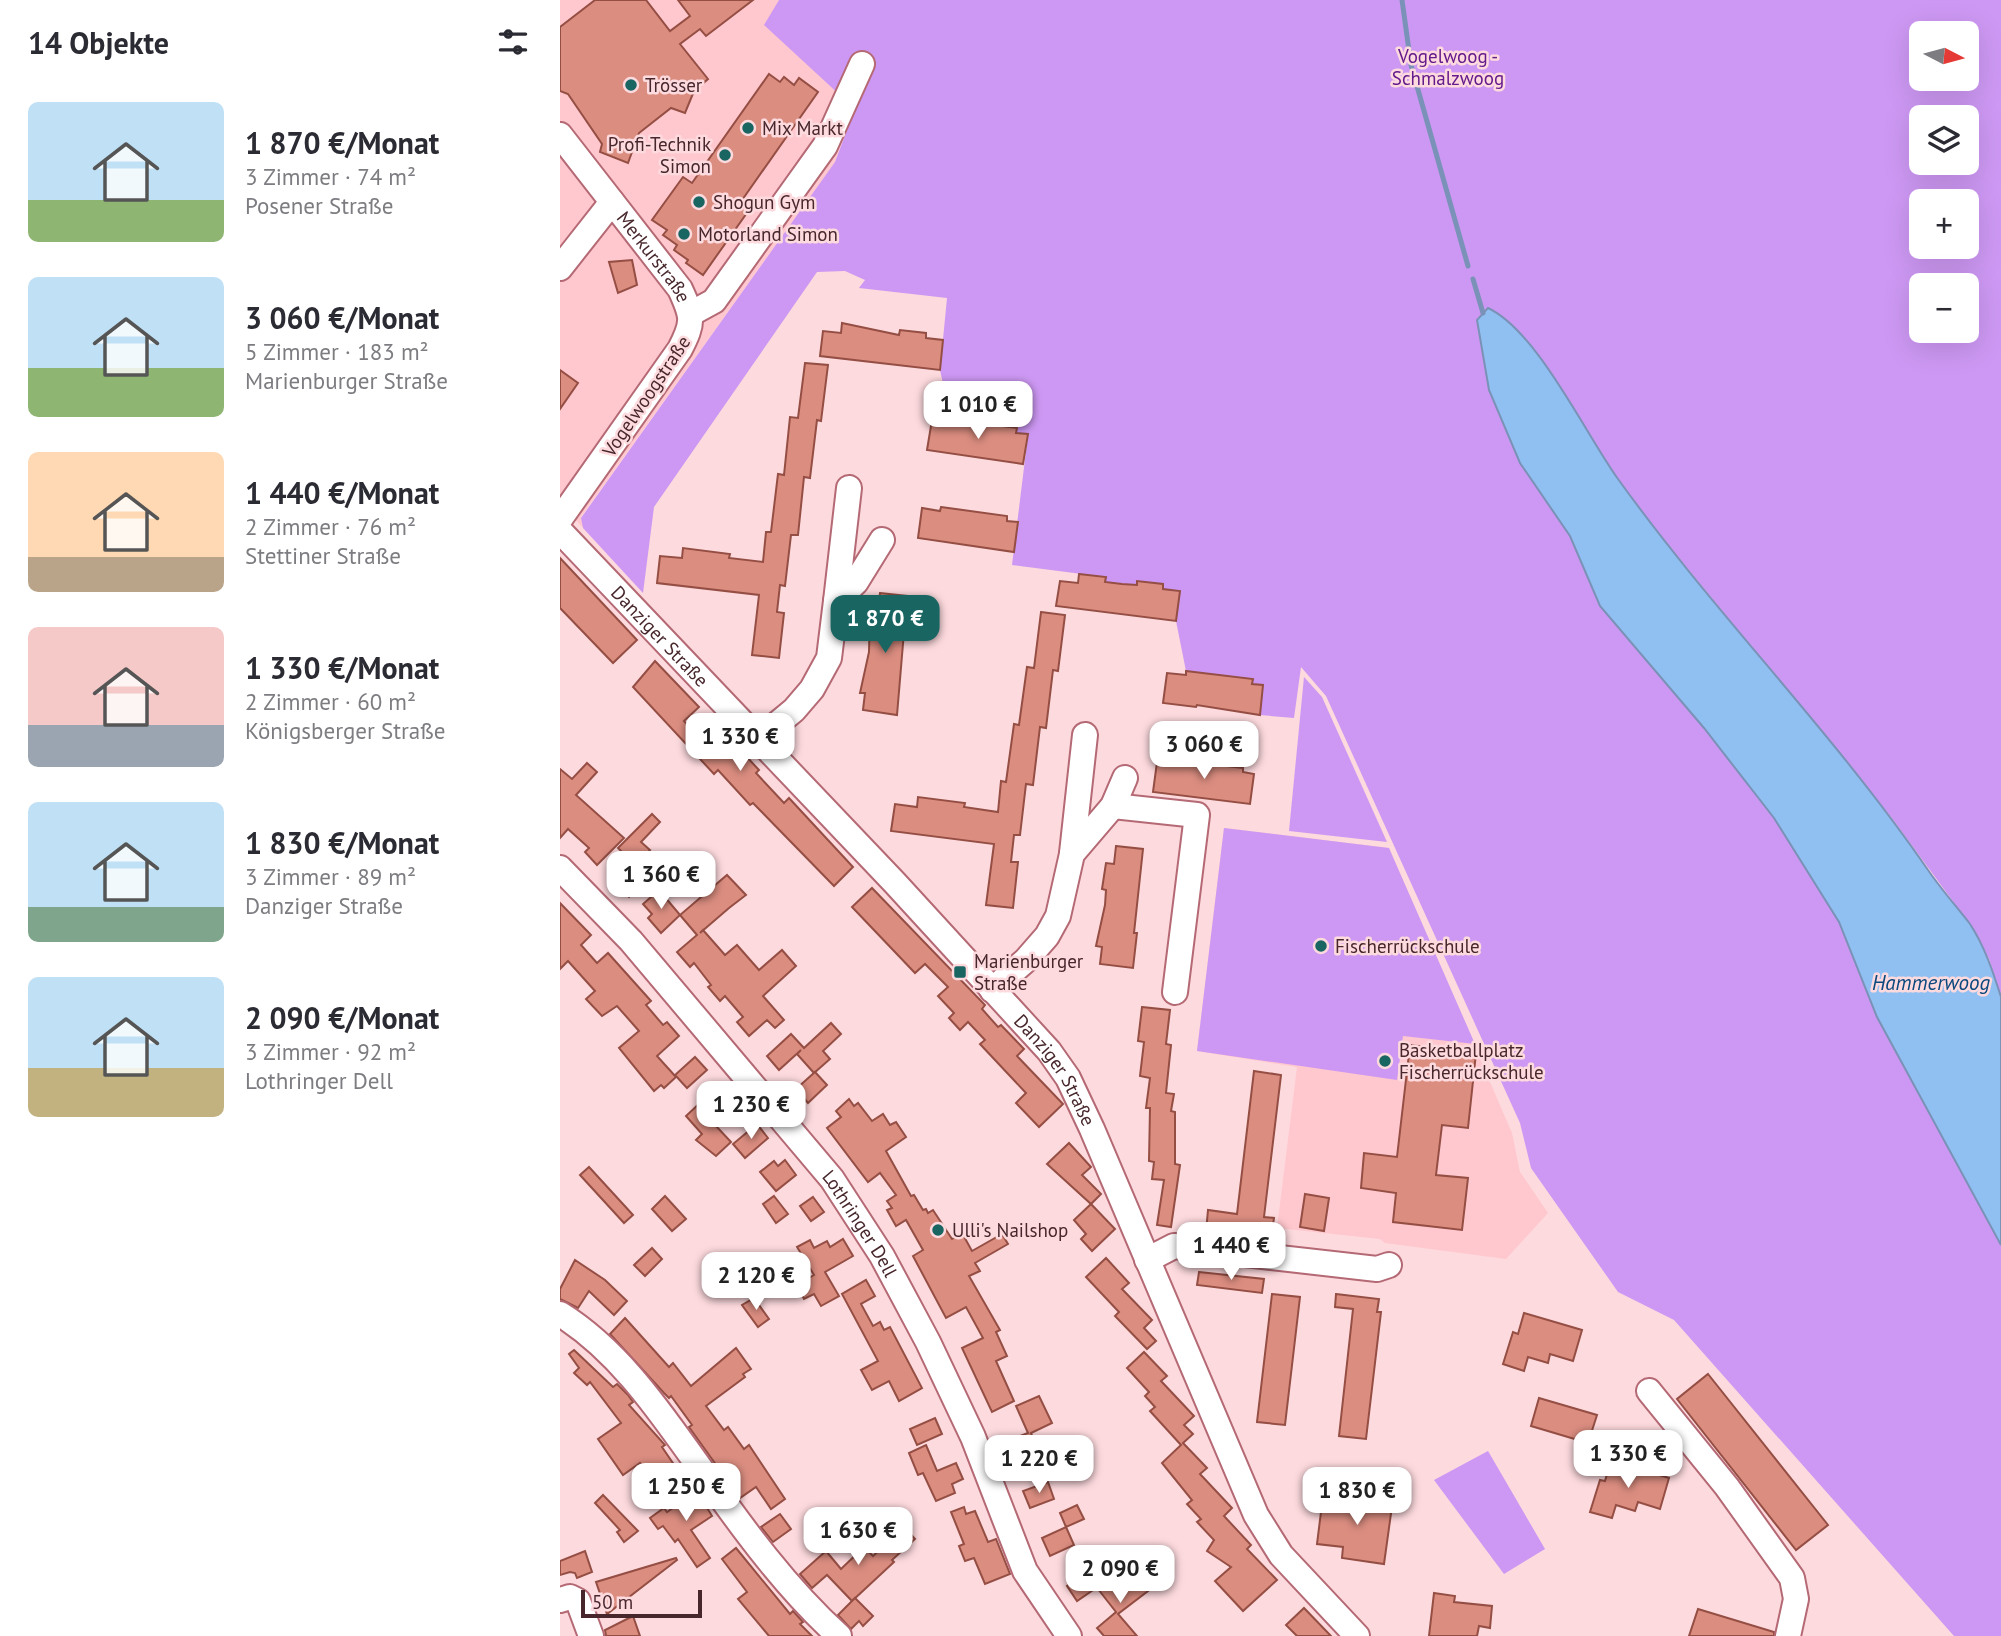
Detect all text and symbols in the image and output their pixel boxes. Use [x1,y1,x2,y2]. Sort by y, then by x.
north arrow [1909,21,1979,91]
map controls [1909,21,1979,343]
text: 14 Objekte [28,23,169,62]
icon: filters [494,23,532,61]
park label: Vogelwoog - Schmalzwoog [1392,44,1504,90]
place label: Trösser [645,73,703,97]
marker: Trösser [623,77,639,93]
button: layers [1909,105,1979,175]
place label: Mix Markt [762,116,843,140]
marker: Mix Markt [740,120,756,136]
text: 1 870 €/Monat [245,123,439,162]
icon: home [84,130,168,214]
place label: Profi-Technik Simon [608,132,711,178]
marker: Profi-Technik Simon [717,147,733,163]
text: 3 Zimmer · 74 m² [245,162,416,191]
button: + [1909,189,1979,259]
place label: Shogun Gym [713,190,816,214]
text: Posener Straße [245,191,394,220]
marker: Shogun Gym [691,194,707,210]
street label: Merkurstraße [612,206,696,306]
place label: Motorland Simon [698,222,838,246]
marker: Motorland Simon [676,226,692,242]
button: − [1909,273,1979,343]
text: 3 060 €/Monat [245,298,439,337]
icon: home [84,305,168,389]
street label: Vogelwoogstraße [596,331,695,462]
text: 5 Zimmer · 183 m² [245,337,429,366]
text: Marienburger Straße [245,366,448,395]
pin: 1 010 € [913,382,1043,441]
text: 1 010 € [940,389,1016,418]
text: 1 440 €/Monat [245,473,439,512]
icon: home [84,480,168,564]
text: 2 Zimmer · 76 m² [245,512,416,541]
text: Stettiner Straße [245,541,401,570]
street label: Danziger Straße [606,580,714,692]
pin: 1 870 € [820,596,950,655]
text: 1 870 € [847,603,923,632]
text: 1 330 €/Monat [245,648,439,687]
icon: home [84,655,168,739]
text: 2 Zimmer · 60 m² [245,687,416,716]
pin: 1 330 € [675,714,805,773]
text: Königsberger Straße [245,716,446,745]
text: 1 330 € [702,721,778,750]
pin: 3 060 € [1139,722,1269,781]
text: 3 060 € [1166,729,1242,758]
text: 1 830 €/Monat [245,823,439,862]
icon: home [84,830,168,914]
pin: 1 360 € [596,852,726,911]
text: 1 360 € [623,859,699,888]
text: 3 Zimmer · 89 m² [245,862,416,891]
text: Danziger Straße [245,891,403,920]
place label: Fischerrückschule [1335,934,1480,958]
marker: Fischerrückschule [1313,938,1329,954]
place label: Marienburger Straße [974,949,1084,995]
marker: Marienburger Straße [952,964,968,980]
water label: Hammerwoog [1872,969,1990,996]
text: 2 090 €/Monat [245,998,439,1037]
icon: home [84,1005,168,1089]
street label: Danziger Straße [1009,1009,1101,1130]
text: 3 Zimmer · 92 m² [245,1037,416,1066]
place label: Basketballplatz Fischerrückschule [1399,1038,1544,1084]
marker: Basketballplatz Fischerrückschule [1377,1053,1393,1069]
text: Lothringer Dell [245,1066,393,1095]
pin: 1 230 € [686,1082,816,1141]
text: 1 230 € [713,1089,789,1118]
street label: Lothringer Dell [817,1165,903,1281]
place label: Ulli's Nailshop [952,1218,1068,1242]
marker: Ulli's Nailshop [930,1222,946,1238]
pin: 1 440 € [1166,1222,1296,1282]
text: 1 440 € [1193,1230,1269,1259]
pin: 2 120 € [691,1252,821,1312]
text: 2 120 € [718,1260,794,1289]
pin: 1 330 € [1563,1430,1693,1490]
pin: 1 220 € [974,1436,1104,1495]
text: 1 330 € [1590,1438,1666,1467]
text: 1 220 € [1001,1443,1077,1472]
pin: 1 250 € [621,1464,751,1523]
pin: 1 830 € [1292,1468,1422,1527]
text: 1 250 € [648,1471,724,1500]
text: 1 830 € [1319,1475,1395,1504]
pin: 1 630 € [793,1508,923,1567]
text: 1 630 € [820,1515,896,1544]
pin: 2 090 € [1055,1546,1185,1605]
text: 2 090 € [1082,1553,1158,1582]
scale bar [581,1587,702,1619]
text: 50 m [592,1590,633,1614]

